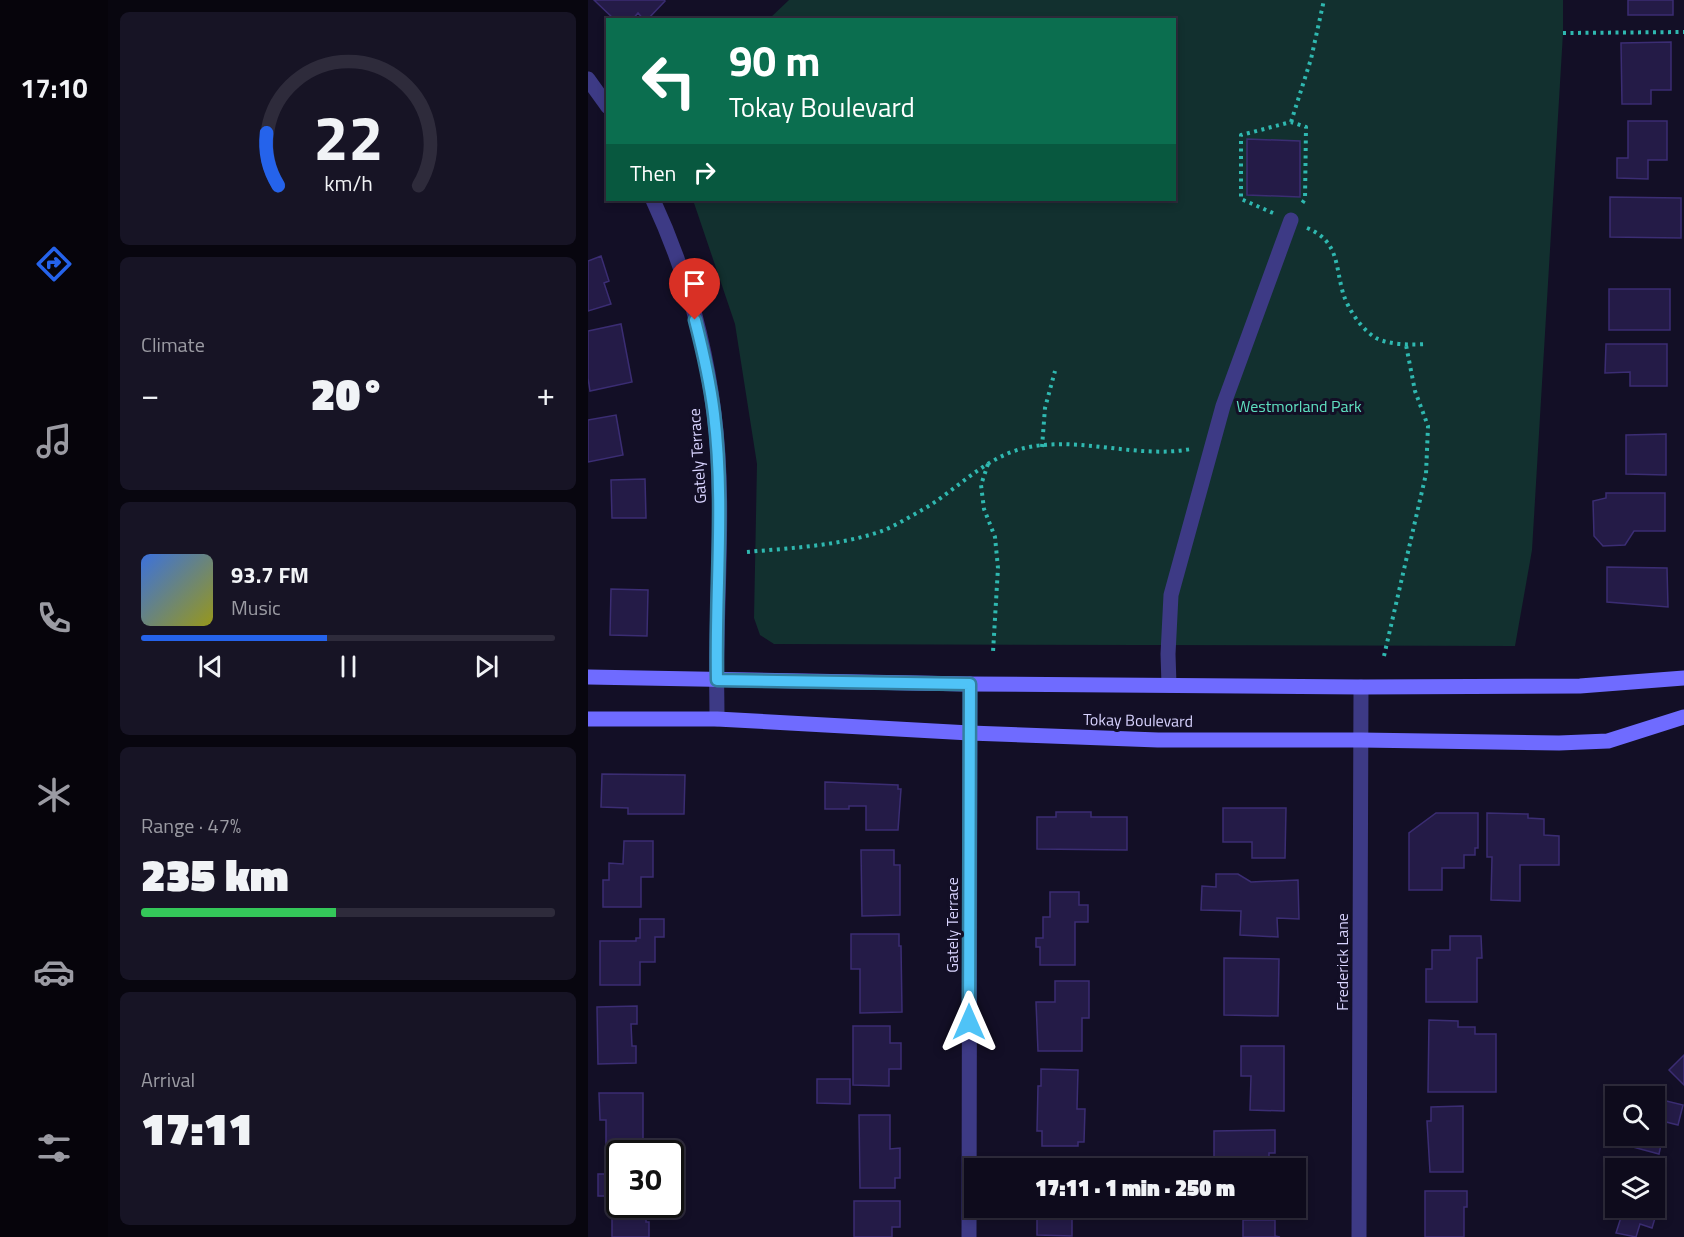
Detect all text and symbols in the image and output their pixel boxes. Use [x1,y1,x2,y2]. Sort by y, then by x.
text: 90 m [729,28,821,92]
icon: left [630,42,708,120]
text: 17:10 [20,67,88,108]
text: Tokay Boulevard [729,86,915,127]
text: 22 [313,89,383,184]
text: Then [630,156,676,190]
icon: right [688,156,721,189]
text: km/h [324,167,372,199]
icon: directions [33,243,75,285]
pin [669,258,720,320]
icon: arrive [678,267,711,300]
text: Climate [141,329,205,360]
text: 20° [311,359,385,427]
text: − [141,369,159,419]
text: + [537,369,555,419]
park label: Westmorland Park [1236,394,1362,418]
street label: Gately Terrace [682,407,712,505]
icon: music [33,420,75,462]
text: 93.7 FM [231,558,309,592]
text: Music [231,592,281,623]
icon: phone [33,597,75,639]
icon: previous [194,650,227,683]
icon: pause [332,650,365,683]
icon: next [470,650,503,683]
street label: Tokay Boulevard [1083,707,1193,733]
icon: climate [33,774,75,816]
text: Range · 47% [141,810,241,841]
text: 235 km [141,840,289,908]
street label: Gately Terrace [940,877,964,973]
street label: Frederick Lane [1330,913,1354,1011]
icon: car [33,951,75,993]
position arrow [937,990,1001,1054]
text: Arrival [141,1064,195,1095]
map controls [1605,1086,1665,1218]
button: search [1605,1086,1665,1146]
text: 17:11 [141,1094,253,1162]
icon: filters [33,1127,75,1169]
speed limit sign: 30 [606,1140,684,1218]
button: layers [1605,1158,1665,1218]
text: 17:11 · 1 min · 250 m [1035,1171,1235,1205]

